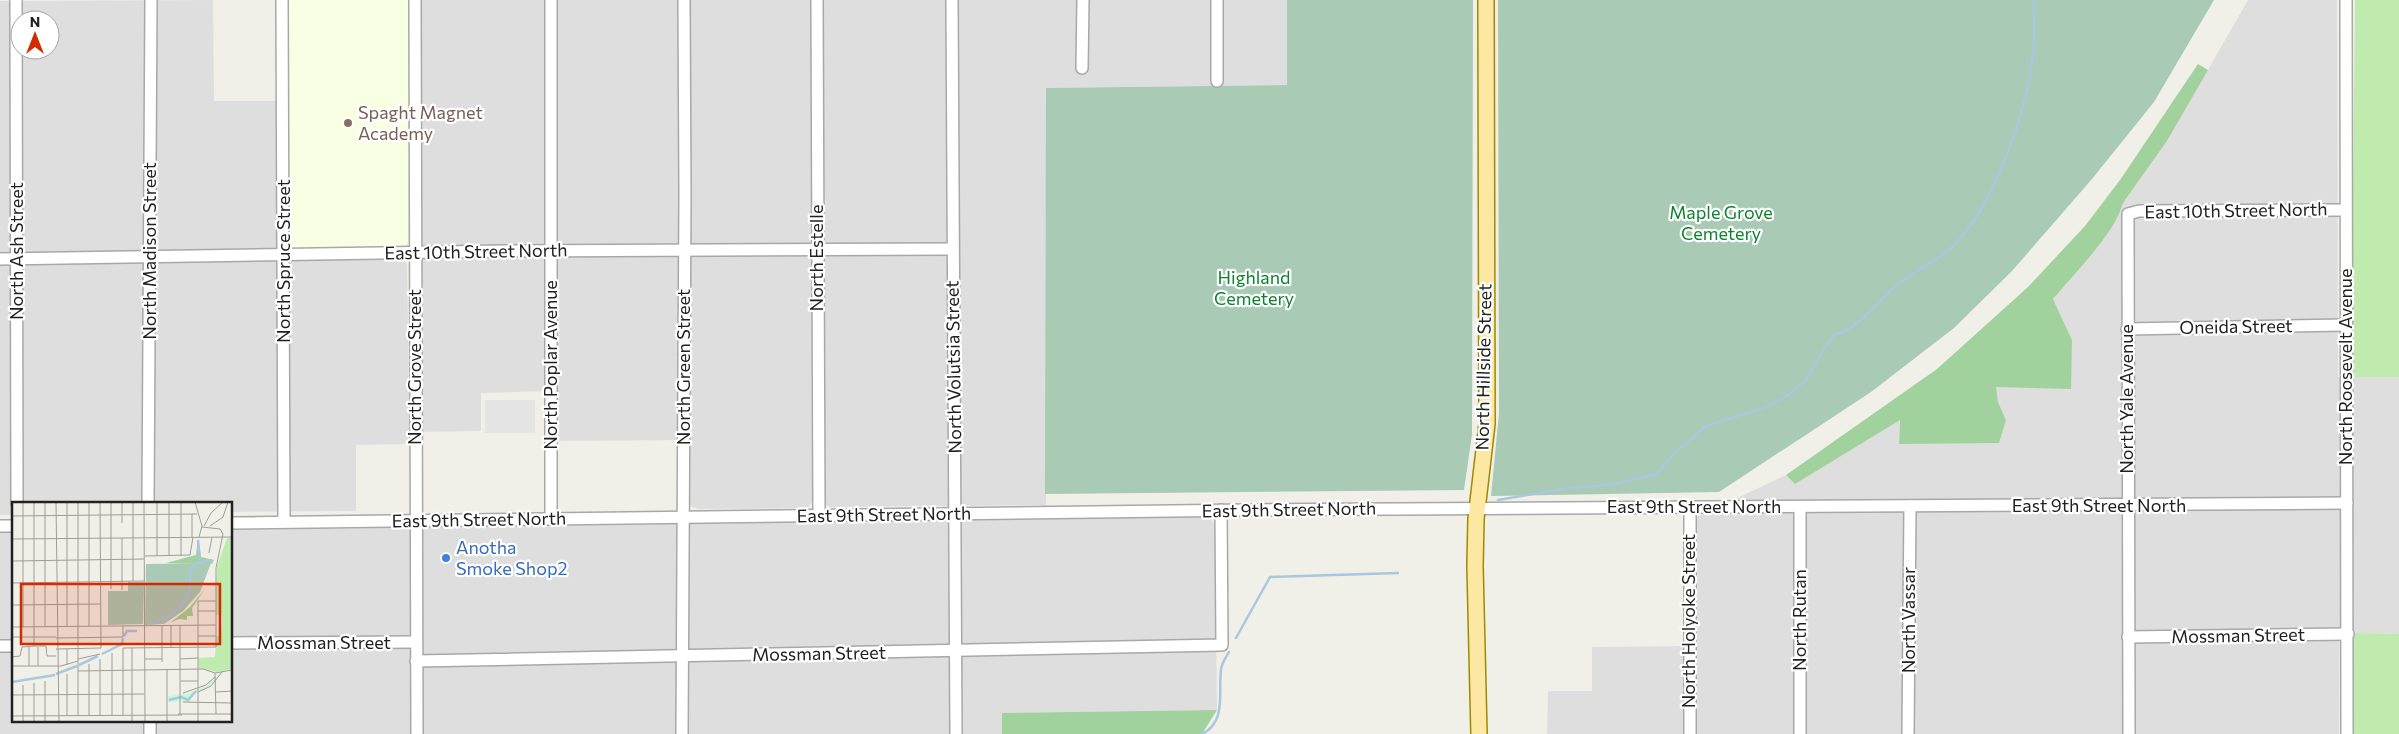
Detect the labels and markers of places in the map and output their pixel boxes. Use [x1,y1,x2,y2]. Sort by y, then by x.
place label: Spaght Magnet Academy [358,101,483,144]
marker: Spaght Magnet Academy [342,117,354,129]
place label: Anotha Smoke Shop2 [456,536,568,579]
marker: Anotha Smoke Shop2 [440,552,452,564]

